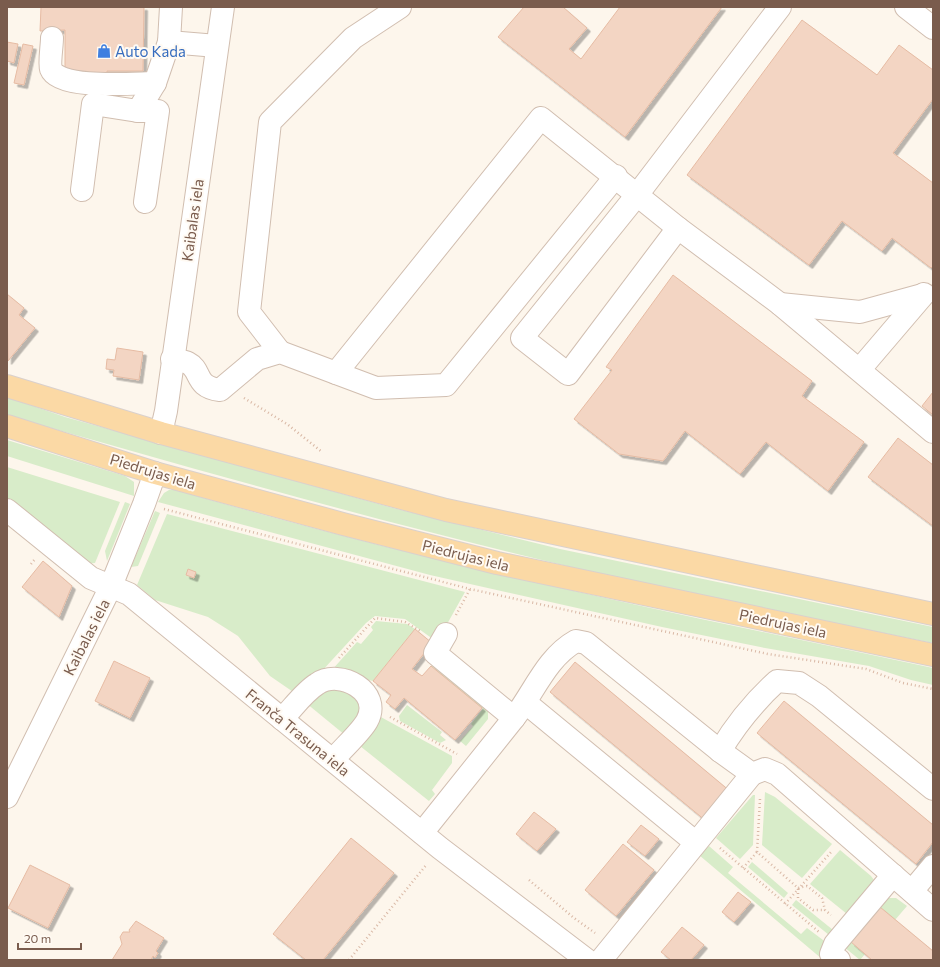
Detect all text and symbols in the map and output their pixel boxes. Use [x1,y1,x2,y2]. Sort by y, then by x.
place label: Auto Kada [115,42,186,60]
shop icon: Auto Kada [96,43,112,59]
street label: Kaibalas iela [177,178,207,262]
street label: Piedrujas iela [108,449,198,493]
street label: Piedrujas iela [421,535,511,575]
street label: Kaibalas iela [59,596,113,678]
street label: Piedrujas iela [738,605,828,641]
street label: Franča Trasuna iela [242,684,354,780]
scale bar [18,925,81,951]
text: 20 m [24,931,51,945]

